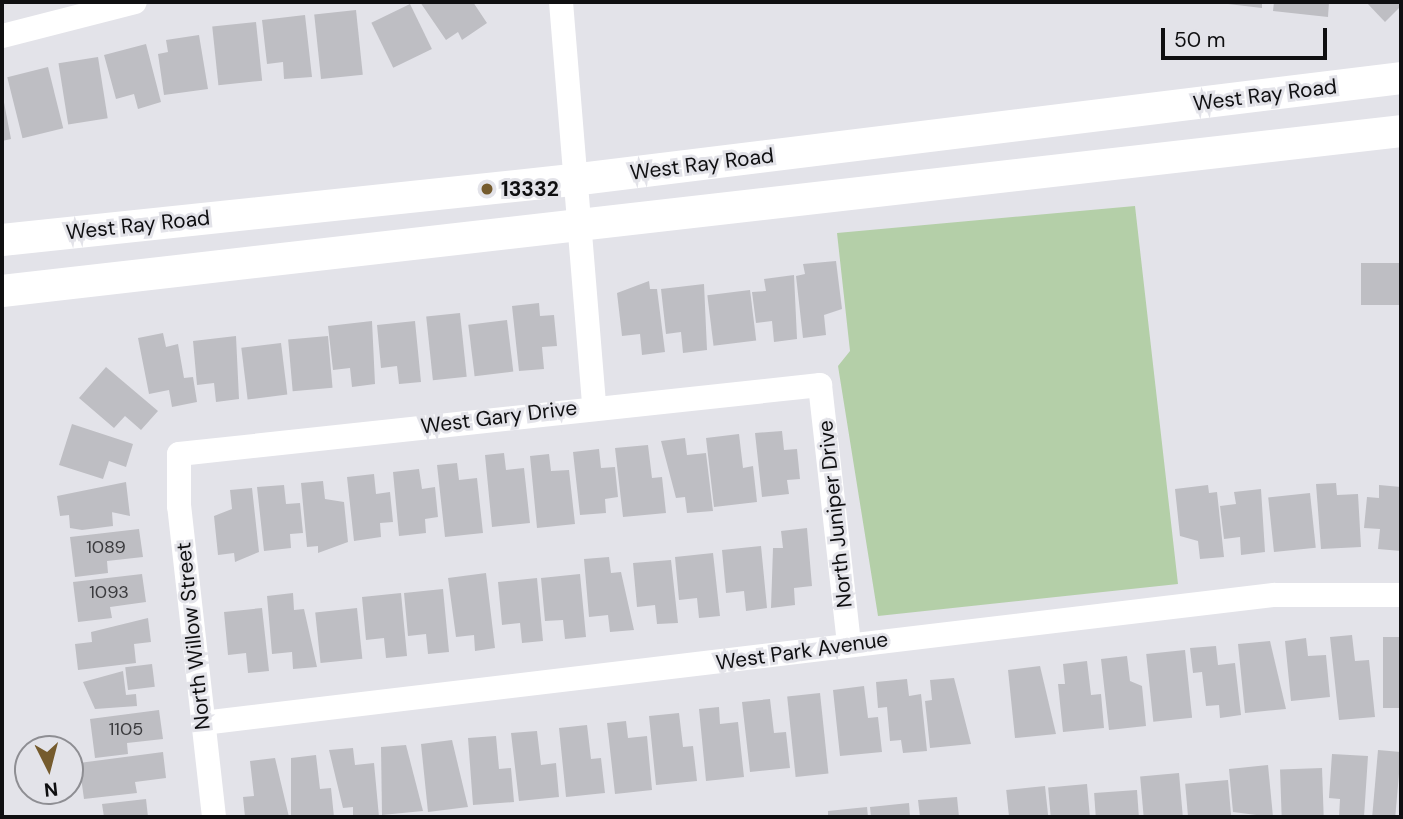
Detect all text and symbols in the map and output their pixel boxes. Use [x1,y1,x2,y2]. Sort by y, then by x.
scale bar [1165,14,1331,58]
text: 50 m [1174,26,1225,54]
street label: West Ray Road [1192,74,1338,116]
street label: West Ray Road [629,143,775,185]
place label: 13332 [501,176,559,202]
marker: 13332 [479,181,495,197]
street label: West Ray Road [65,205,211,245]
street label: West Gary Drive [419,395,579,439]
street label: North Juniper Drive [813,419,857,609]
house number: 1089 [86,536,126,558]
street label: North Willow Street [171,541,215,731]
house number: 1093 [89,581,129,603]
street label: West Park Avenue [714,626,890,676]
house number: 1105 [109,718,143,740]
north arrow [14,735,84,805]
text: N [43,776,59,803]

